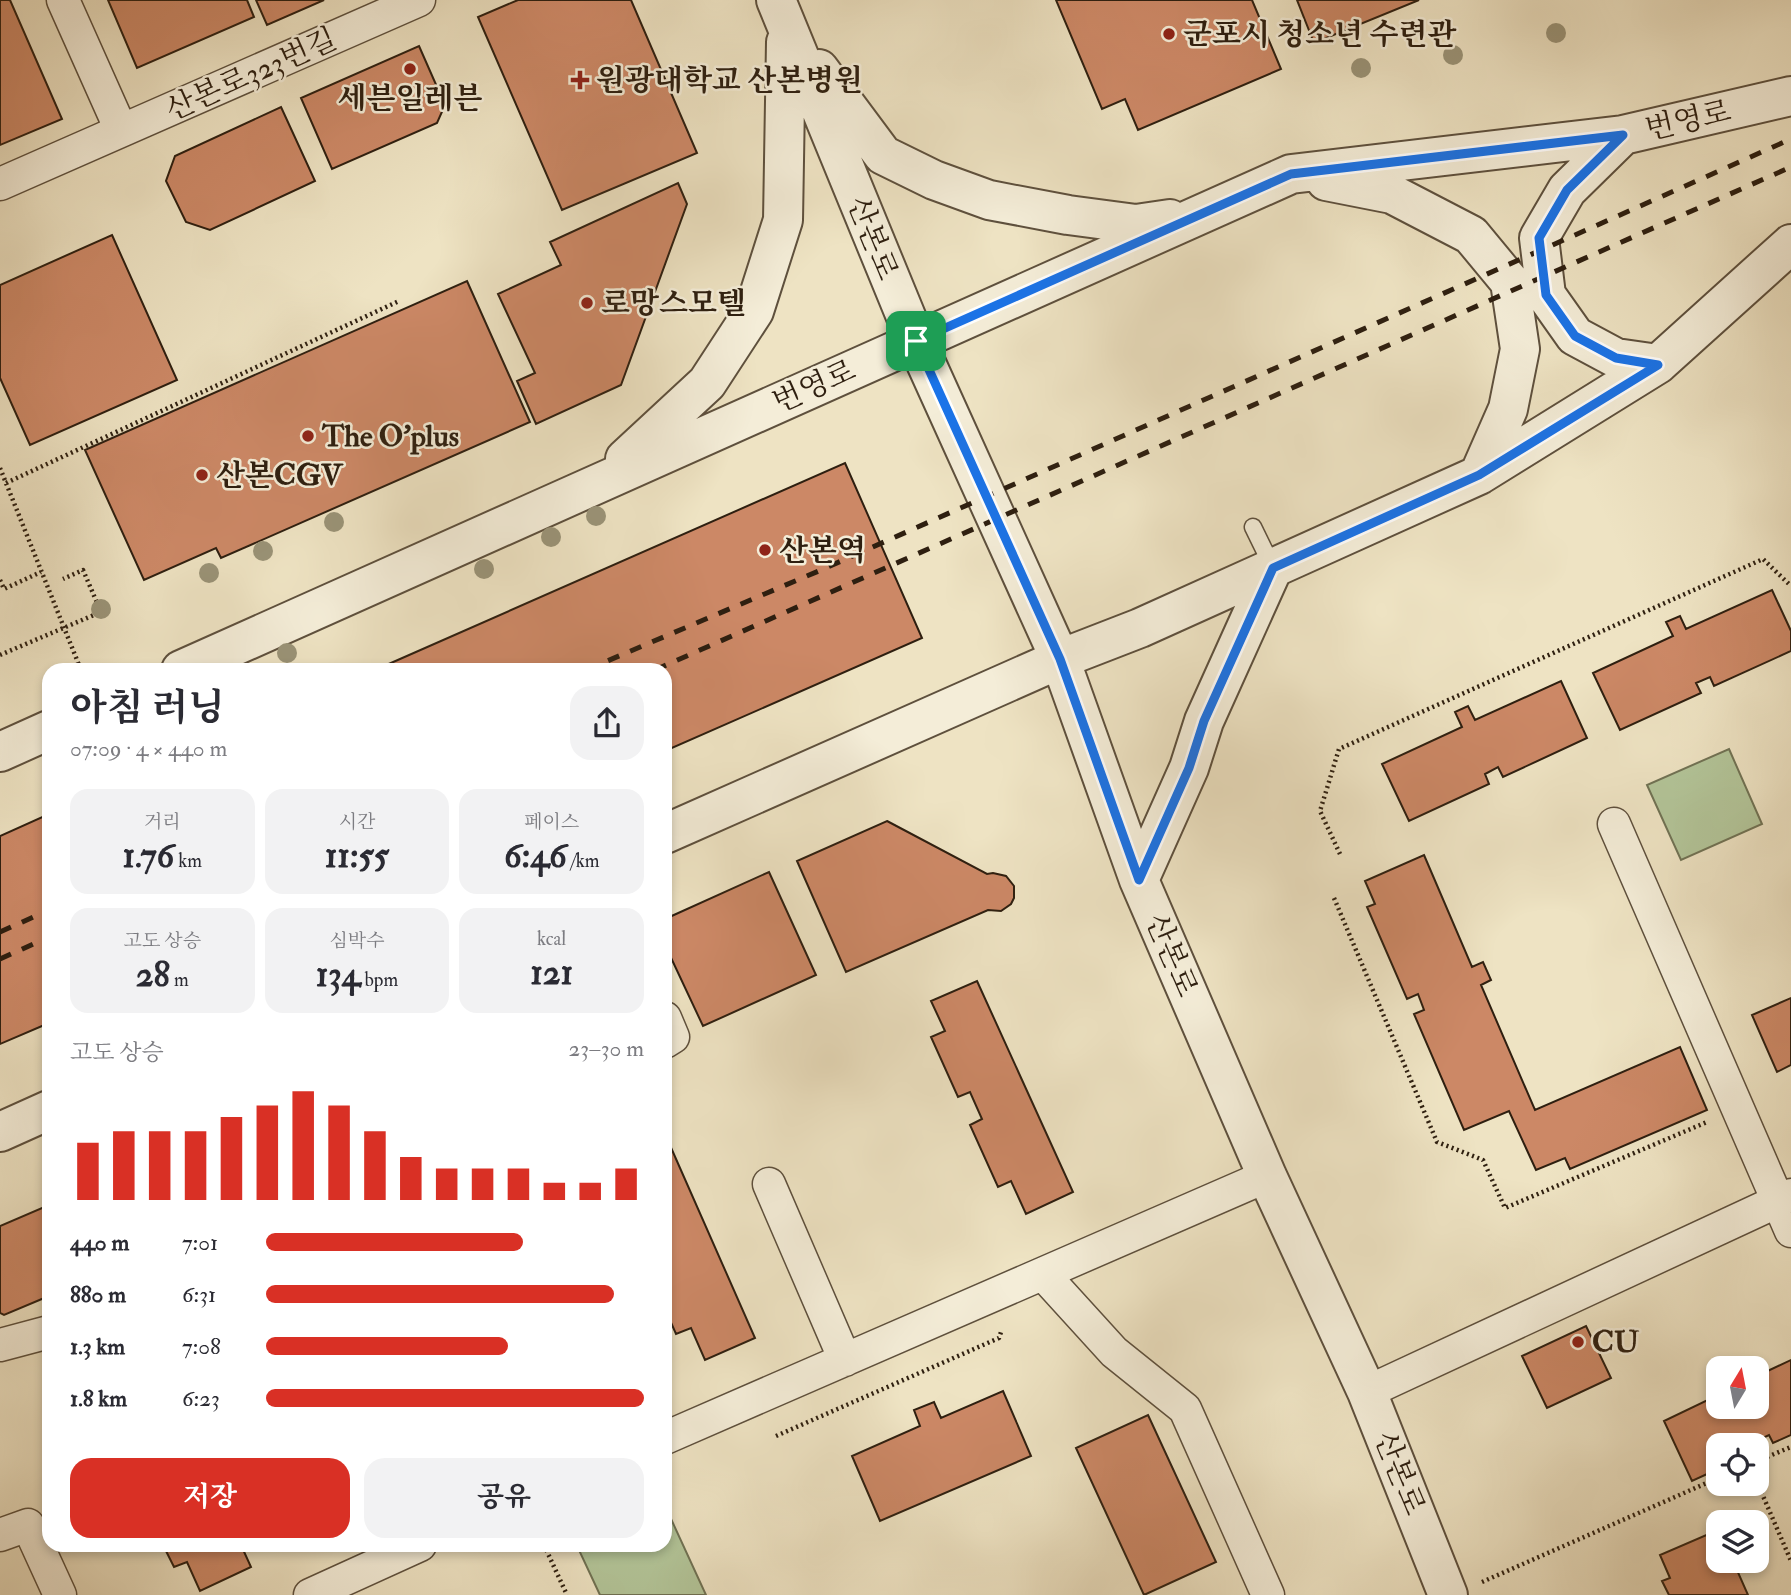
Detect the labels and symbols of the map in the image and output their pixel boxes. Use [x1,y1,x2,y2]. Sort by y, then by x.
place label: 군포시 청소년 수련관 [1183,16,1456,53]
street label: 산본로323번길 [160,20,342,129]
marker: 군포시 청소년 수련관 [1161,26,1177,42]
marker: 세븐일레븐 [402,61,418,77]
place label: 원광대학교 산본병원 [596,62,863,99]
marker: 원광대학교 산본병원 [570,70,590,90]
place label: 세븐일레븐 [338,80,482,117]
street label: 번영로 [1642,93,1735,148]
street label: 산본로 [839,191,906,285]
place label: 로망스모텔 [601,285,746,322]
marker: 로망스모텔 [579,295,595,311]
pin [886,311,946,371]
street label: 번영로 [767,352,861,421]
place label: The O'plus [321,418,459,455]
marker: The O'plus [300,428,316,444]
place label: 산본CGV [216,457,344,494]
marker: 산본CGV [194,467,210,483]
place label: 산본역 [779,532,866,569]
marker: 산본역 [757,542,773,558]
street label: 산본로 [1138,908,1206,1002]
place label: CU [1592,1324,1640,1361]
marker: CU [1570,1334,1586,1350]
north arrow [1706,1356,1769,1419]
street label: 산본로 [1366,1426,1433,1520]

